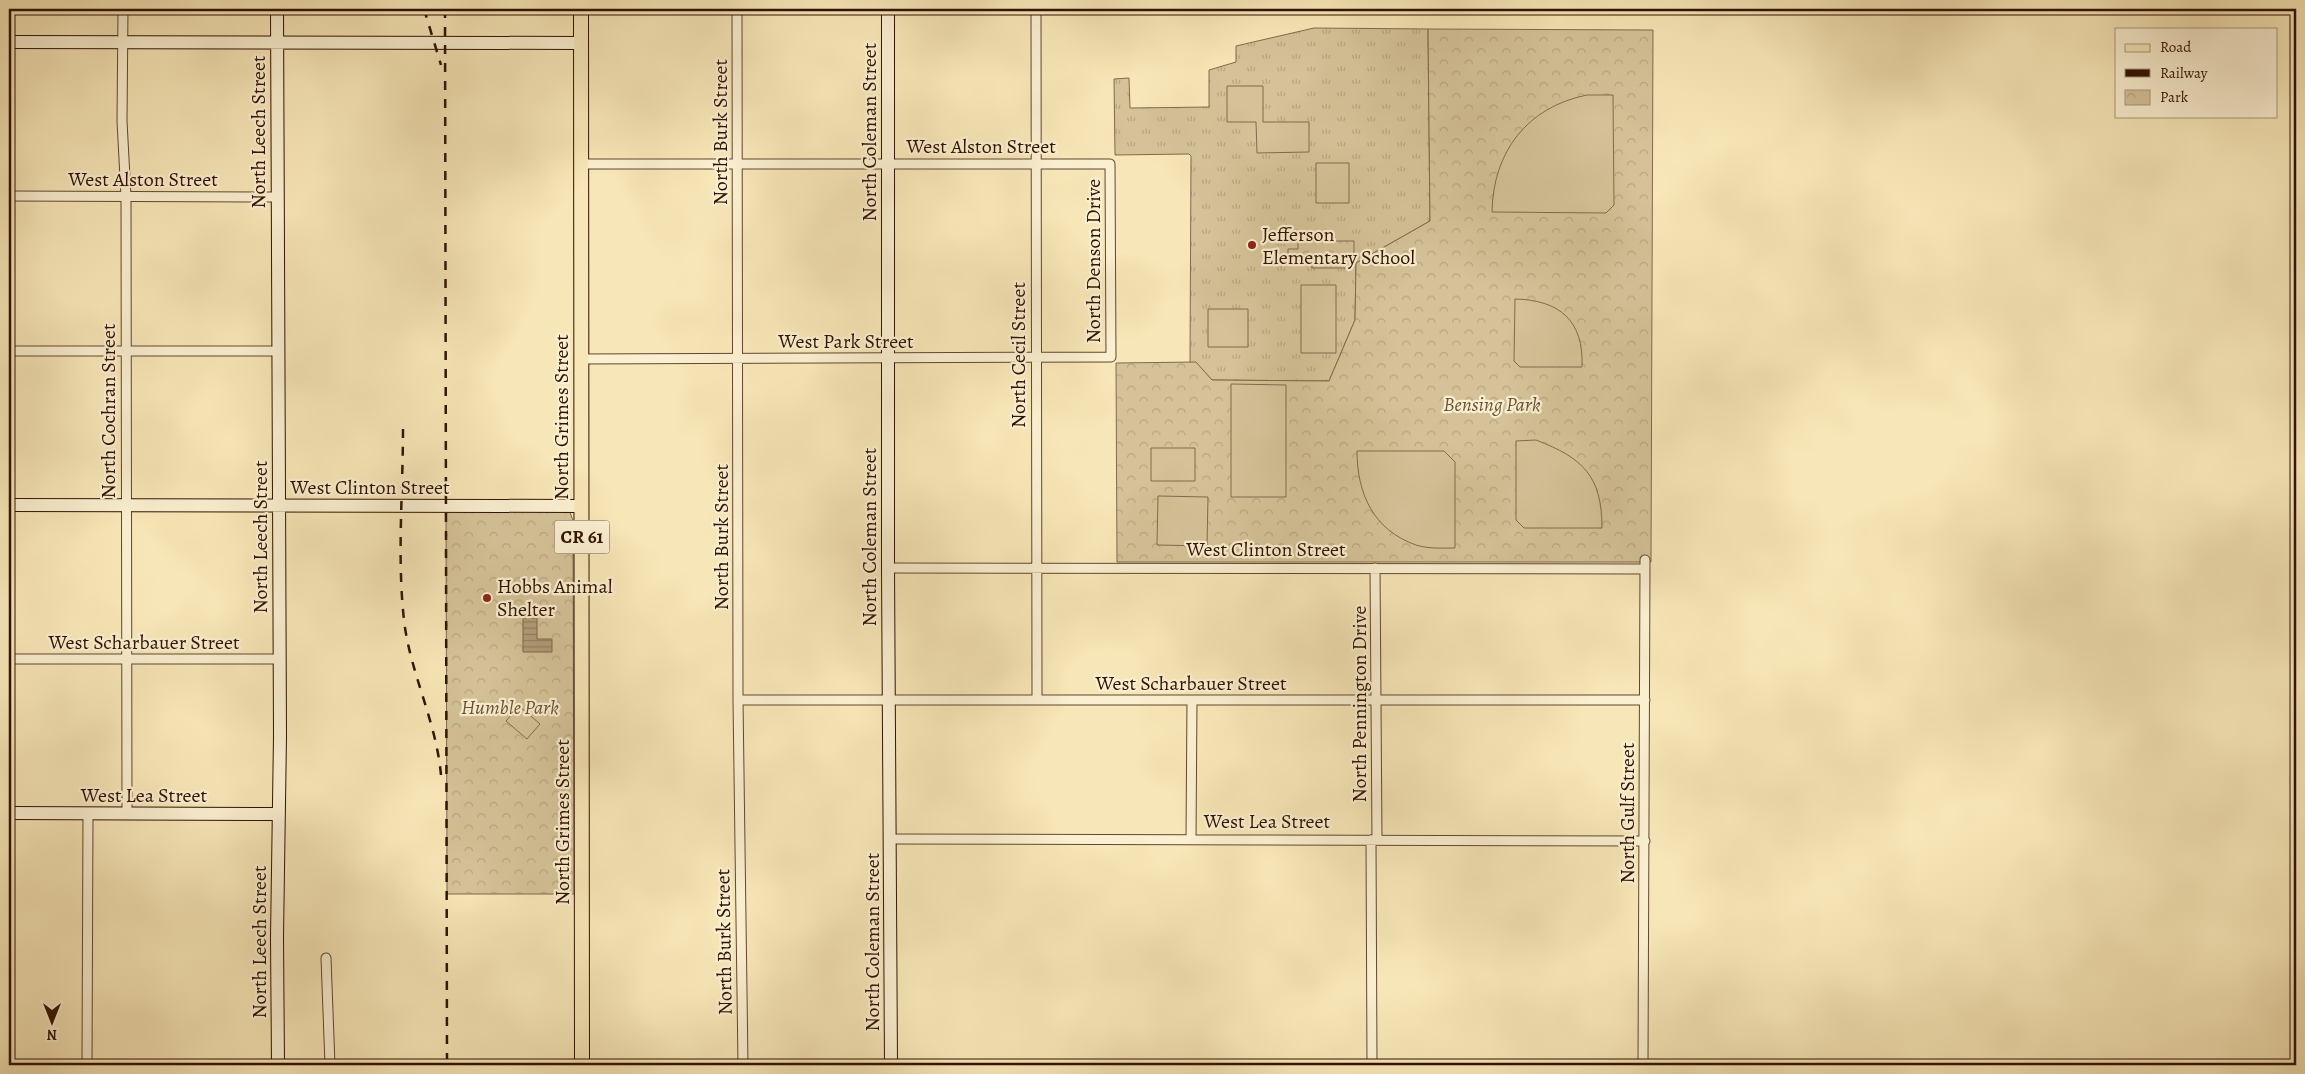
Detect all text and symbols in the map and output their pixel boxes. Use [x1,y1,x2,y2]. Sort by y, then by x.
legend [2115,28,2278,118]
text: Road [2160,37,2192,57]
street label: North Coleman Street [856,42,883,221]
street label: North Leech Street [245,55,272,209]
street label: North Burk Street [707,58,734,205]
text: Railway [2160,63,2208,83]
text: Park [2160,87,2189,107]
street label: West Alston Street [905,133,1056,160]
street label: West Alston Street [67,166,218,193]
street label: North Denson Drive [1080,179,1107,343]
place label: Jefferson Elementary School [1262,221,1415,271]
marker: Jefferson Elementary School [1246,239,1258,251]
street label: North Cecil Street [1005,282,1032,428]
street label: North Cochran Street [95,323,122,498]
street label: West Park Street [777,328,914,355]
street label: North Grimes Street [548,334,575,500]
park label: Bensing Park [1443,391,1541,418]
street label: North Coleman Street [856,447,883,626]
street label: North Leech Street [247,460,274,614]
street label: North Burk Street [708,463,735,610]
street label: West Clinton Street [289,474,450,501]
road number: CR 61 [554,520,610,554]
street label: West Clinton Street [1185,536,1346,563]
place label: Hobbs Animal Shelter [497,573,613,623]
marker: Hobbs Animal Shelter [481,592,493,604]
street label: North Pennington Drive [1346,606,1373,802]
street label: West Scharbauer Street [47,629,240,656]
street label: West Scharbauer Street [1094,670,1287,697]
park label: Humble Park [461,694,559,721]
street label: North Grimes Street [549,739,576,905]
street label: North Gulf Street [1614,742,1641,884]
street label: West Lea Street [80,782,208,809]
street label: West Lea Street [1203,808,1331,835]
street label: North Coleman Street [859,852,886,1031]
street label: North Leech Street [246,865,273,1019]
street label: North Burk Street [709,868,739,1015]
north arrow [28,996,78,1046]
text: N [47,1025,57,1044]

